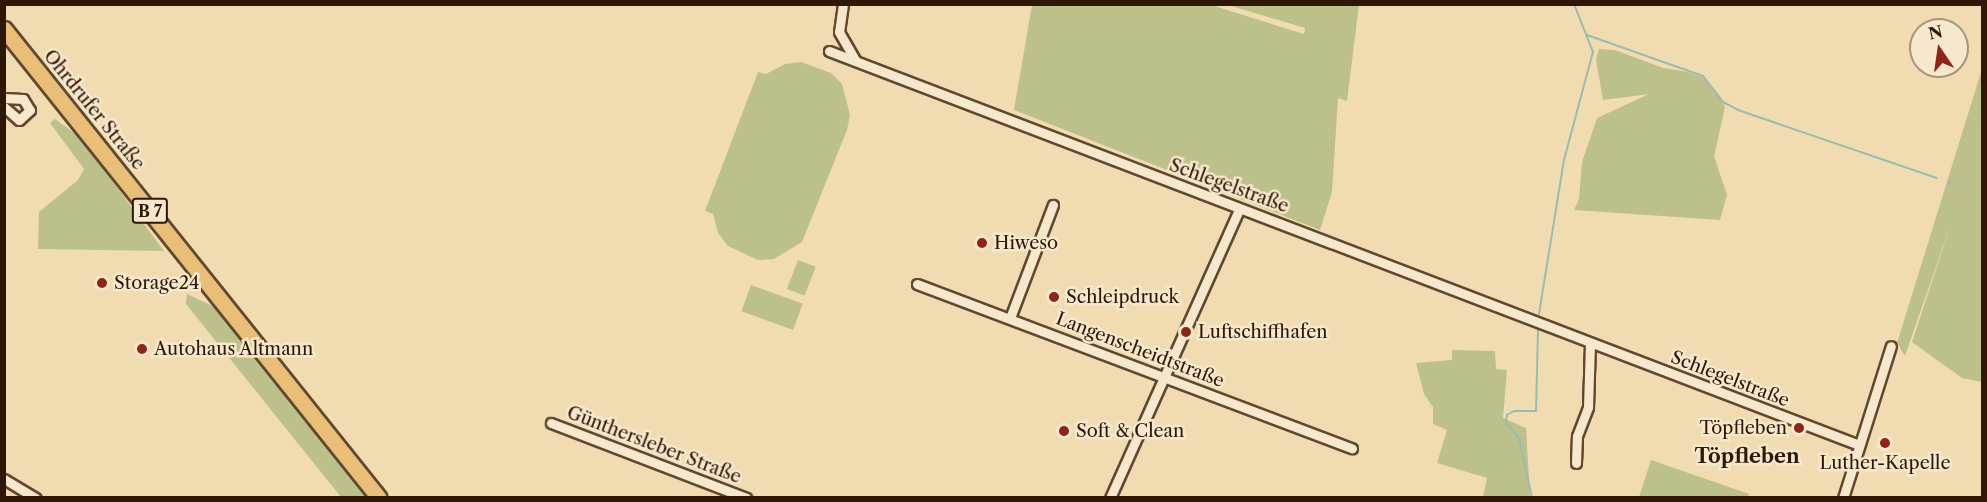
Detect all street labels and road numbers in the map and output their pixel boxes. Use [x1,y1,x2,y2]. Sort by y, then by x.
street label: Ohrdrufer Straße [39,46,149,174]
street label: Schlegelstraße [1166,154,1292,218]
road number: B 7 [130,198,170,224]
street label: Langenscheidtstraße [1053,308,1227,392]
street label: Schlegelstraße [1668,346,1792,412]
street label: Günthersleber Straße [564,402,744,488]

